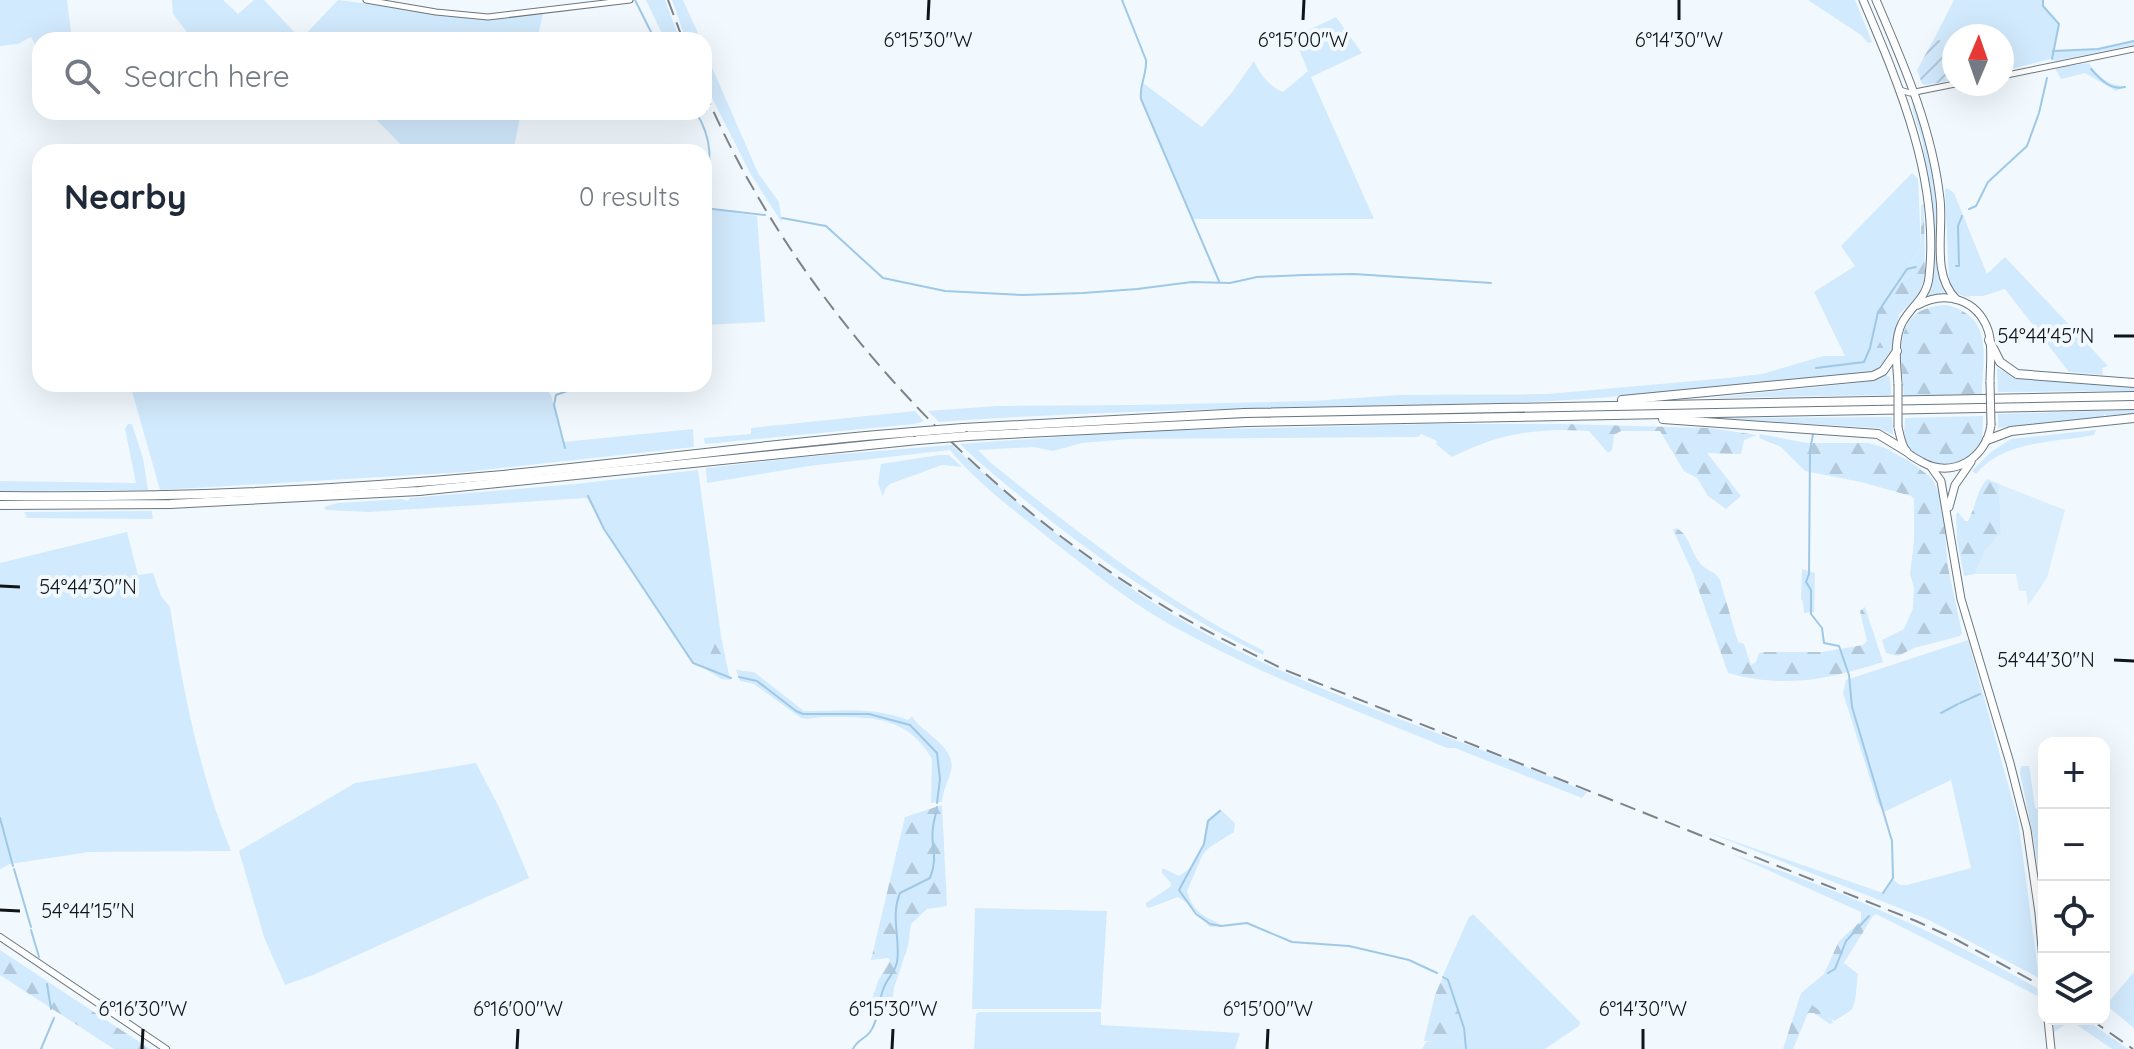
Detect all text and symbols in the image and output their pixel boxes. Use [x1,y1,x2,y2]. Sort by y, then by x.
north arrow [1942,24,2014,96]
text: 6°15'30"W [884,27,972,52]
text: 6°15'00"W [1258,27,1348,52]
text: 6°14'30"W [1635,27,1723,52]
search box [32,32,712,120]
icon: search [60,54,104,98]
text: Search here [124,57,290,95]
text: Nearby [64,175,187,218]
text: 0 results [579,180,680,213]
text: 54°44'45"N [1998,323,2094,348]
text: 54°44'30"N [39,574,137,599]
text: 54°44'30"N [1997,647,2095,672]
map controls [2038,737,2110,1025]
button: + [2038,737,2110,809]
button: − [2038,809,2110,881]
button: locate [2038,881,2110,953]
text: 54°44'15"N [41,898,135,923]
button: layers [2038,953,2110,1025]
text: 6°16'30"W [99,996,187,1021]
text: 6°16'00"W [473,996,563,1021]
text: 6°15'30"W [849,996,937,1021]
text: 6°15'00"W [1223,996,1313,1021]
text: 6°14'30"W [1599,996,1687,1021]

